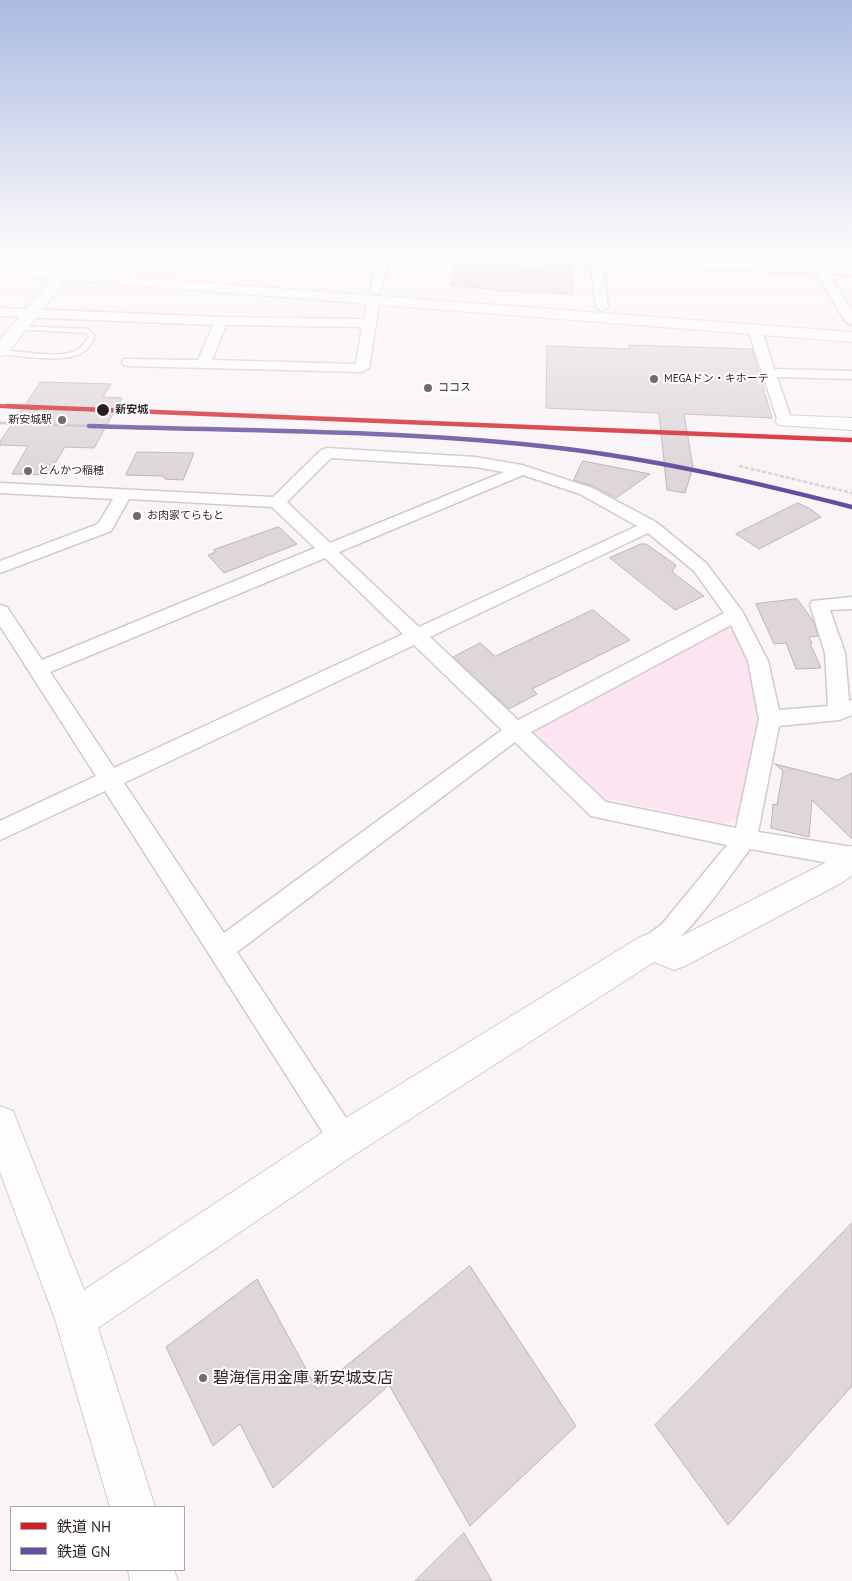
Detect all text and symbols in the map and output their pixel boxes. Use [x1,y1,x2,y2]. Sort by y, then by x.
place label: MEGAドン・キホーテ [664,372,769,386]
marker: MEGAドン・キホーテ [648,373,660,385]
place label: ココス [438,381,471,395]
marker: ココス [422,382,434,394]
marker: 新安城 [95,402,111,418]
place label: 新安城 [115,403,148,417]
place label: 新安城駅 [8,413,52,427]
marker: 新安城駅 [56,414,68,426]
place label: とんかつ稲穂 [38,464,104,478]
marker: とんかつ稲穂 [22,465,34,477]
place label: お肉家てらもと [147,509,224,523]
marker: お肉家てらもと [131,510,143,522]
place label: 碧海信用金庫 新安城支店 [213,1368,393,1388]
marker: 碧海信用金庫 新安城支店 [197,1372,209,1384]
legend [10,1506,185,1571]
text: 鉄道 NH [57,1517,111,1536]
text: 鉄道 GN [57,1542,110,1561]

